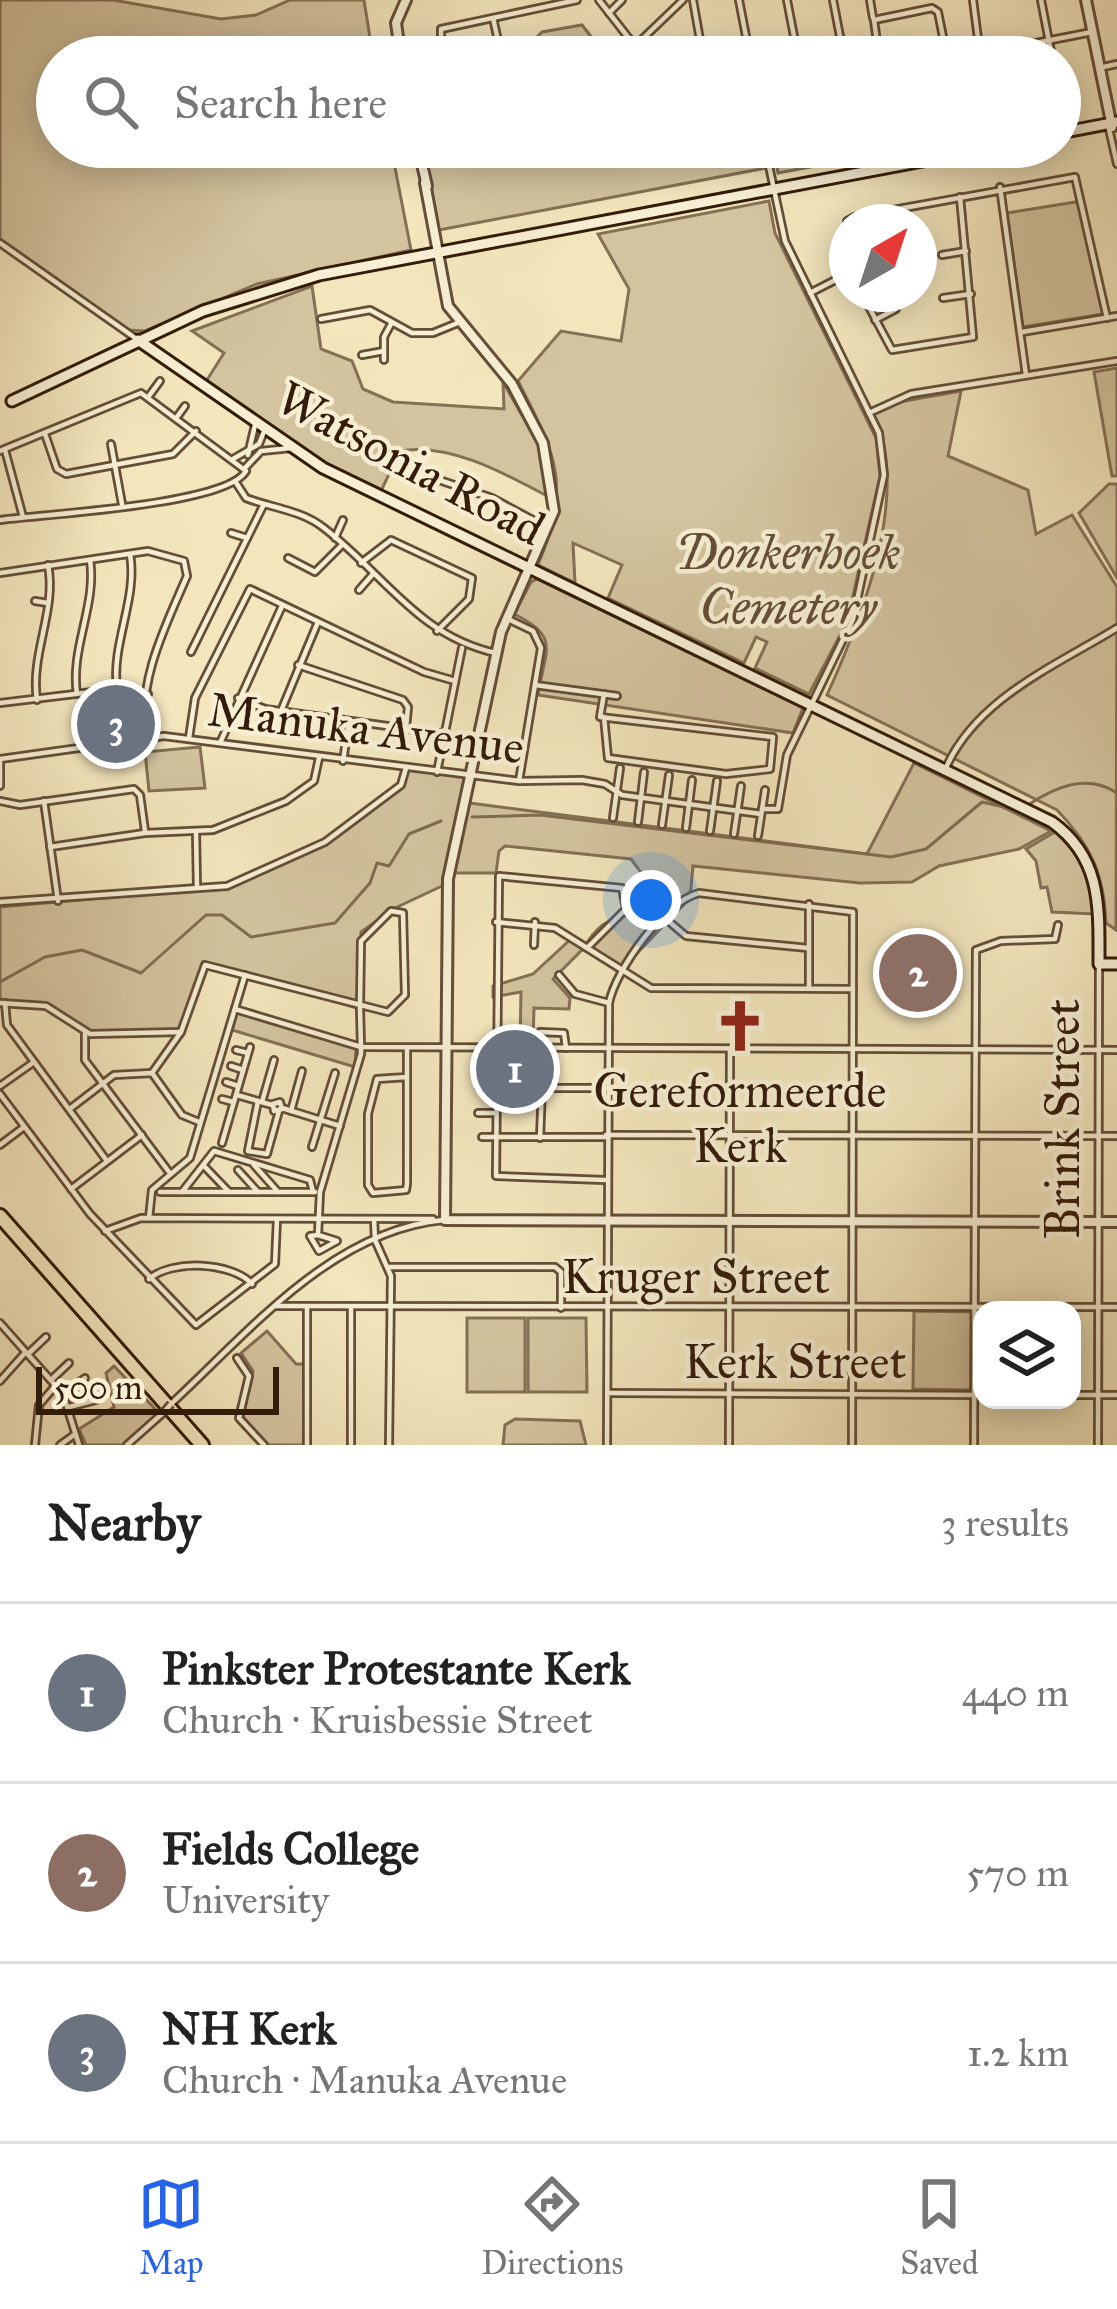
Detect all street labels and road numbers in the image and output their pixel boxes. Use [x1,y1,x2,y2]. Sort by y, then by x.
street label: Watsonia Road [267,368,555,558]
street label: Manuka Avenue [205,679,527,777]
street label: Brink Street [1033,999,1092,1239]
street label: Kruger Street [562,1247,830,1306]
street label: Kerk Street [683,1332,907,1391]

